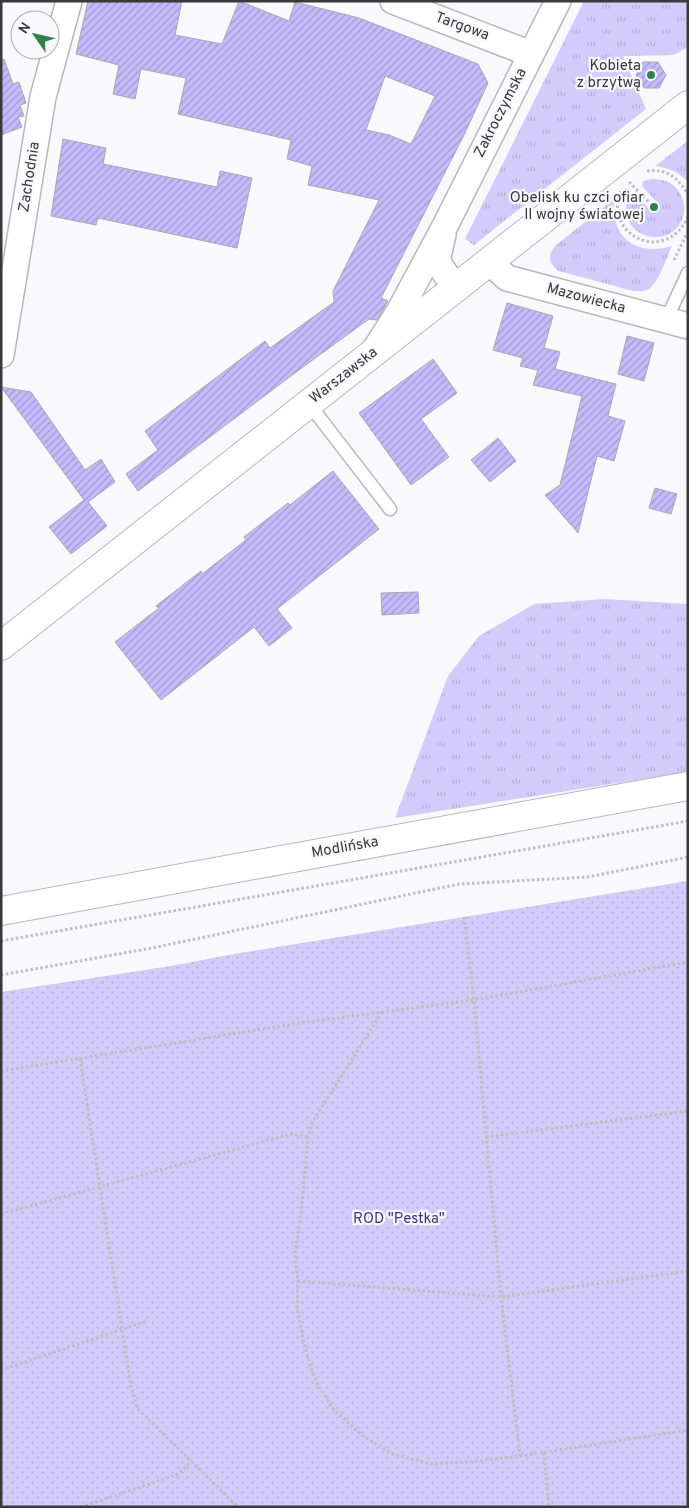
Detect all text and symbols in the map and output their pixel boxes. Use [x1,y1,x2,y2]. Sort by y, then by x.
street label: Targowa [432,8,492,46]
north arrow [10,10,60,60]
text: N [16,20,35,37]
place label: Kobieta z brzytwą [576,57,641,93]
street label: Zakroczymska [470,65,532,161]
marker: Kobieta z brzytwą [645,69,657,81]
street label: Zachodnia [15,140,45,214]
place label: Obelisk ku czci ofiar II wojny światowej [510,189,644,225]
marker: Obelisk ku czci ofiar II wojny światowej [648,201,660,213]
street label: Mazowiecka [544,279,628,319]
street label: Warszawska [306,343,382,409]
street label: Modlińska [310,833,380,863]
park label: ROD "Pestka" [353,1210,445,1229]

